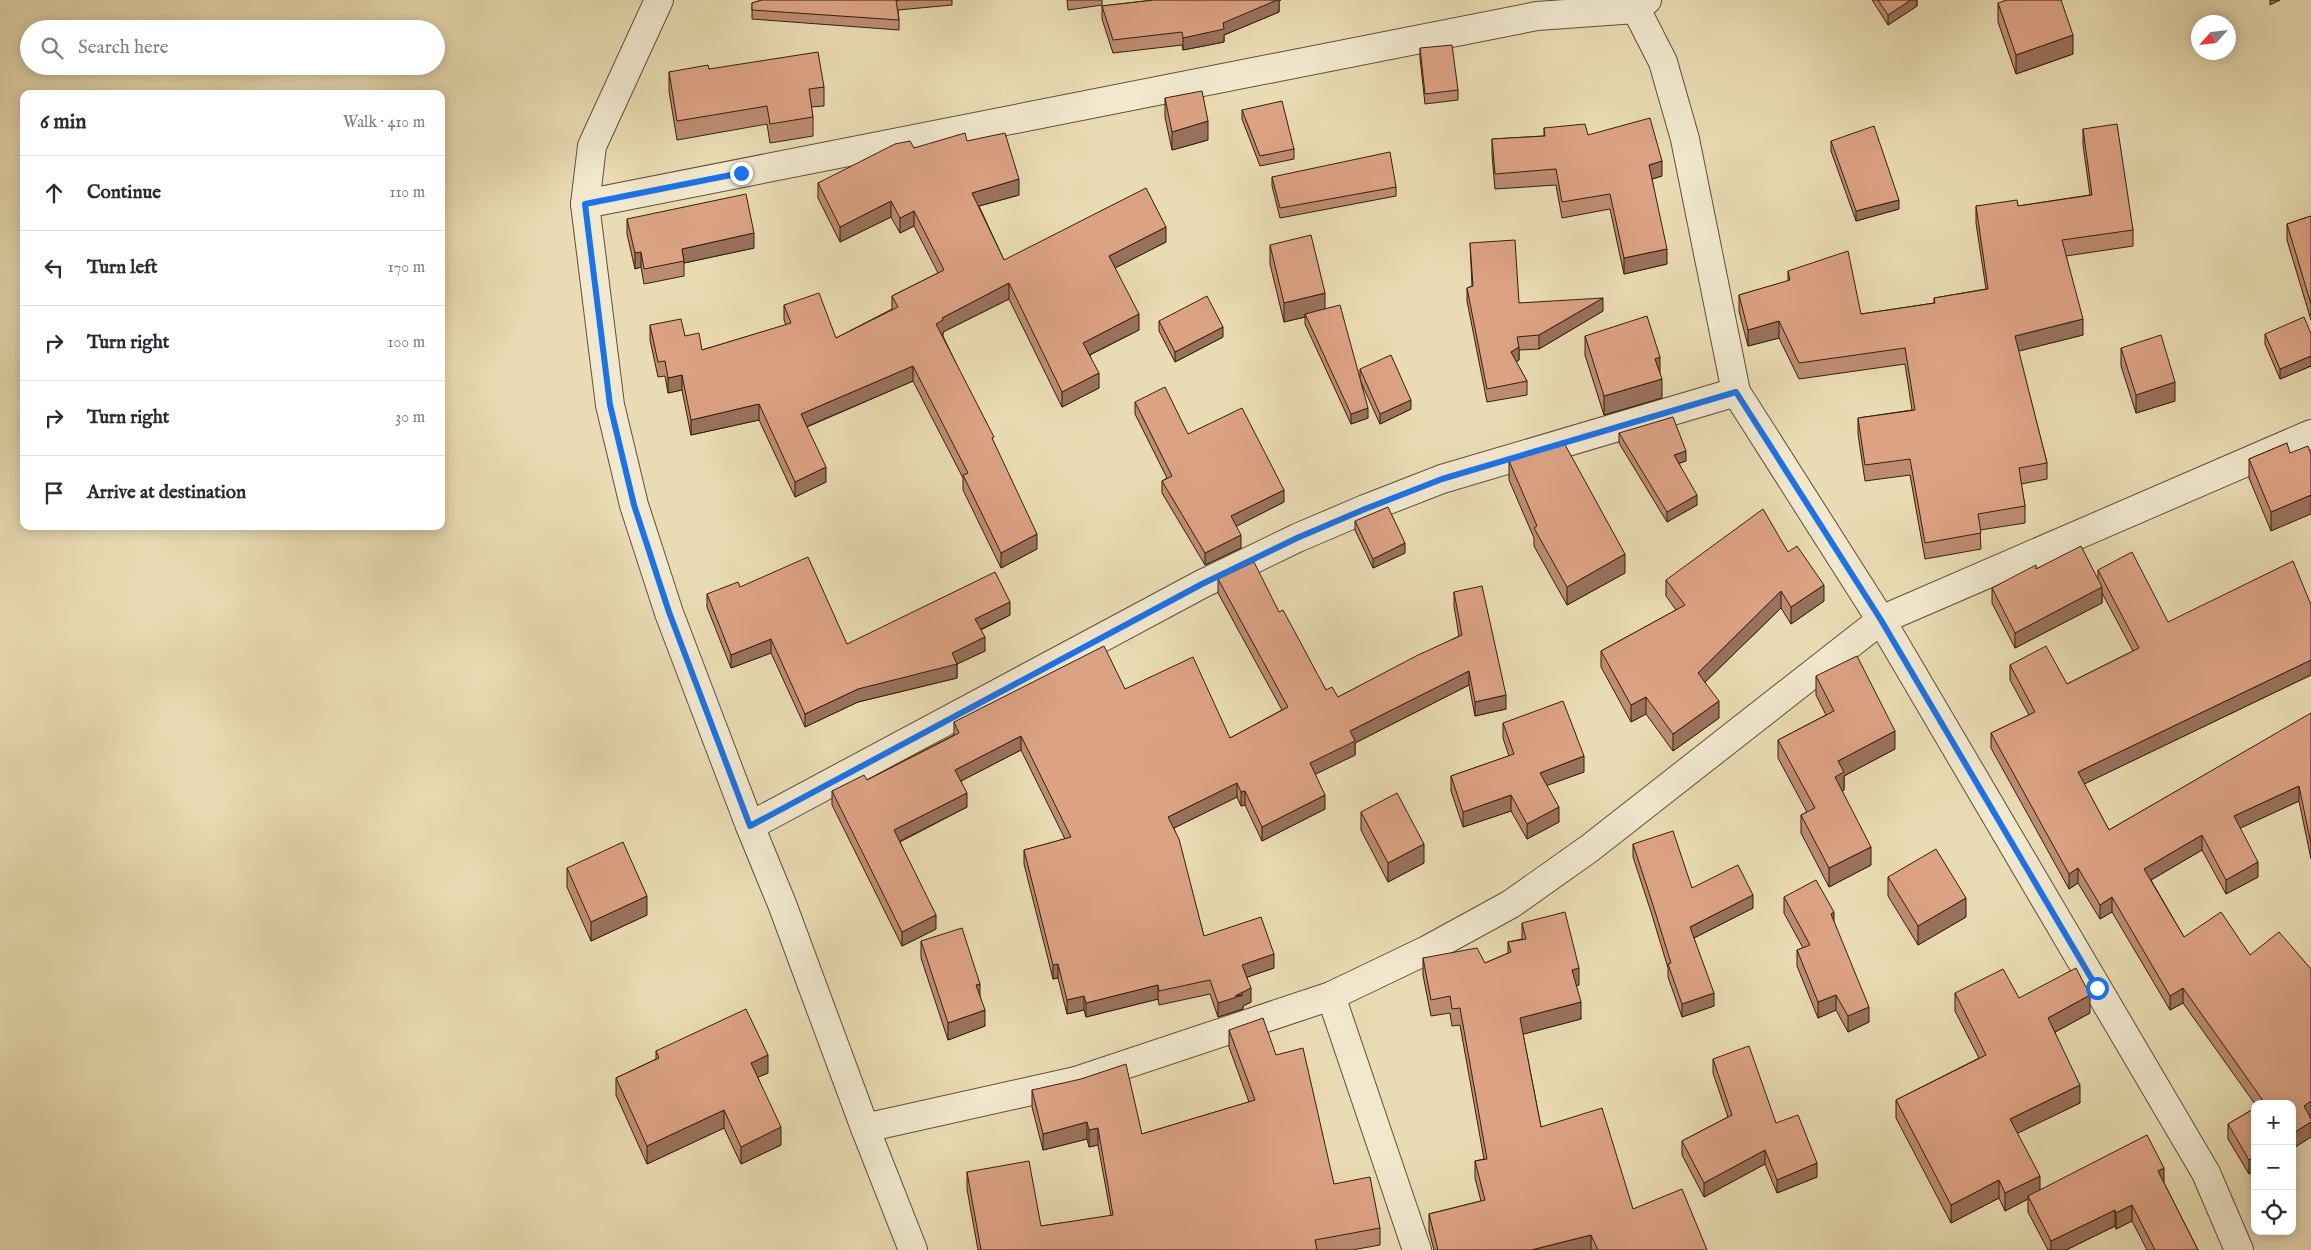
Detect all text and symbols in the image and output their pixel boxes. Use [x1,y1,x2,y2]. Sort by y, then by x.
north arrow [2191,15,2236,60]
search box [20,20,445,75]
icon: search [38,34,66,62]
text: Search here [78,36,169,60]
text: 6 min [40,109,86,136]
text: Walk · 410 m [343,113,425,133]
route end [730,162,753,185]
icon: ahead [40,179,68,207]
text: Continue [87,181,161,205]
text: 110 m [389,183,425,203]
icon: left [40,254,68,282]
text: Turn left [87,256,158,280]
text: 170 m [388,258,425,278]
icon: right [40,329,68,357]
text: Turn right [87,331,169,355]
text: 100 m [388,333,425,353]
icon: right [40,404,68,432]
text: Turn right [87,406,169,430]
text: 30 m [395,408,425,428]
icon: arrive [40,479,68,507]
text: Arrive at destination [87,481,246,505]
route start [2086,977,2109,1000]
map controls [2251,1100,2296,1235]
button: + [2251,1100,2296,1145]
button: − [2251,1145,2296,1190]
button: locate [2251,1190,2296,1235]

